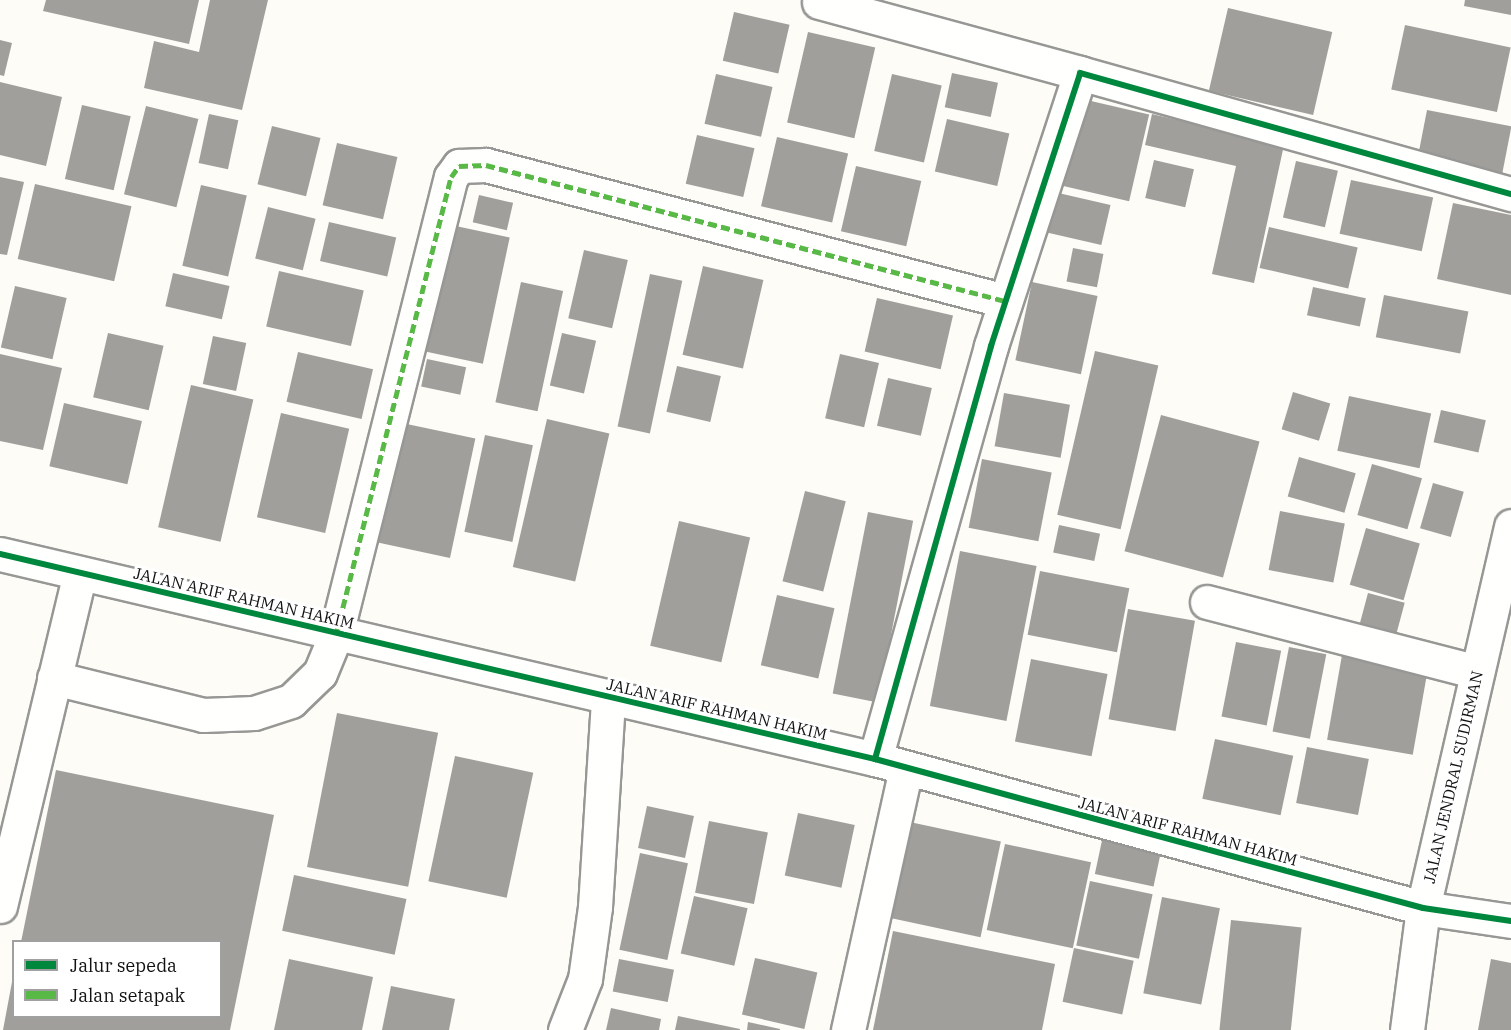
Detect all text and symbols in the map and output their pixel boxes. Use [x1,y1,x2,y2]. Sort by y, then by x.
street label: JALAN ARIF RAHMAN HAKIM [132,563,356,633]
street label: JALAN JENDRAL SUDIRMAN [1419,669,1487,885]
street label: JALAN ARIF RAHMAN HAKIM [605,674,829,744]
street label: JALAN ARIF RAHMAN HAKIM [1077,793,1299,869]
legend [12,940,222,1018]
text: Jalur sepeda [70,954,177,977]
text: Jalan setapak [70,984,185,1007]

